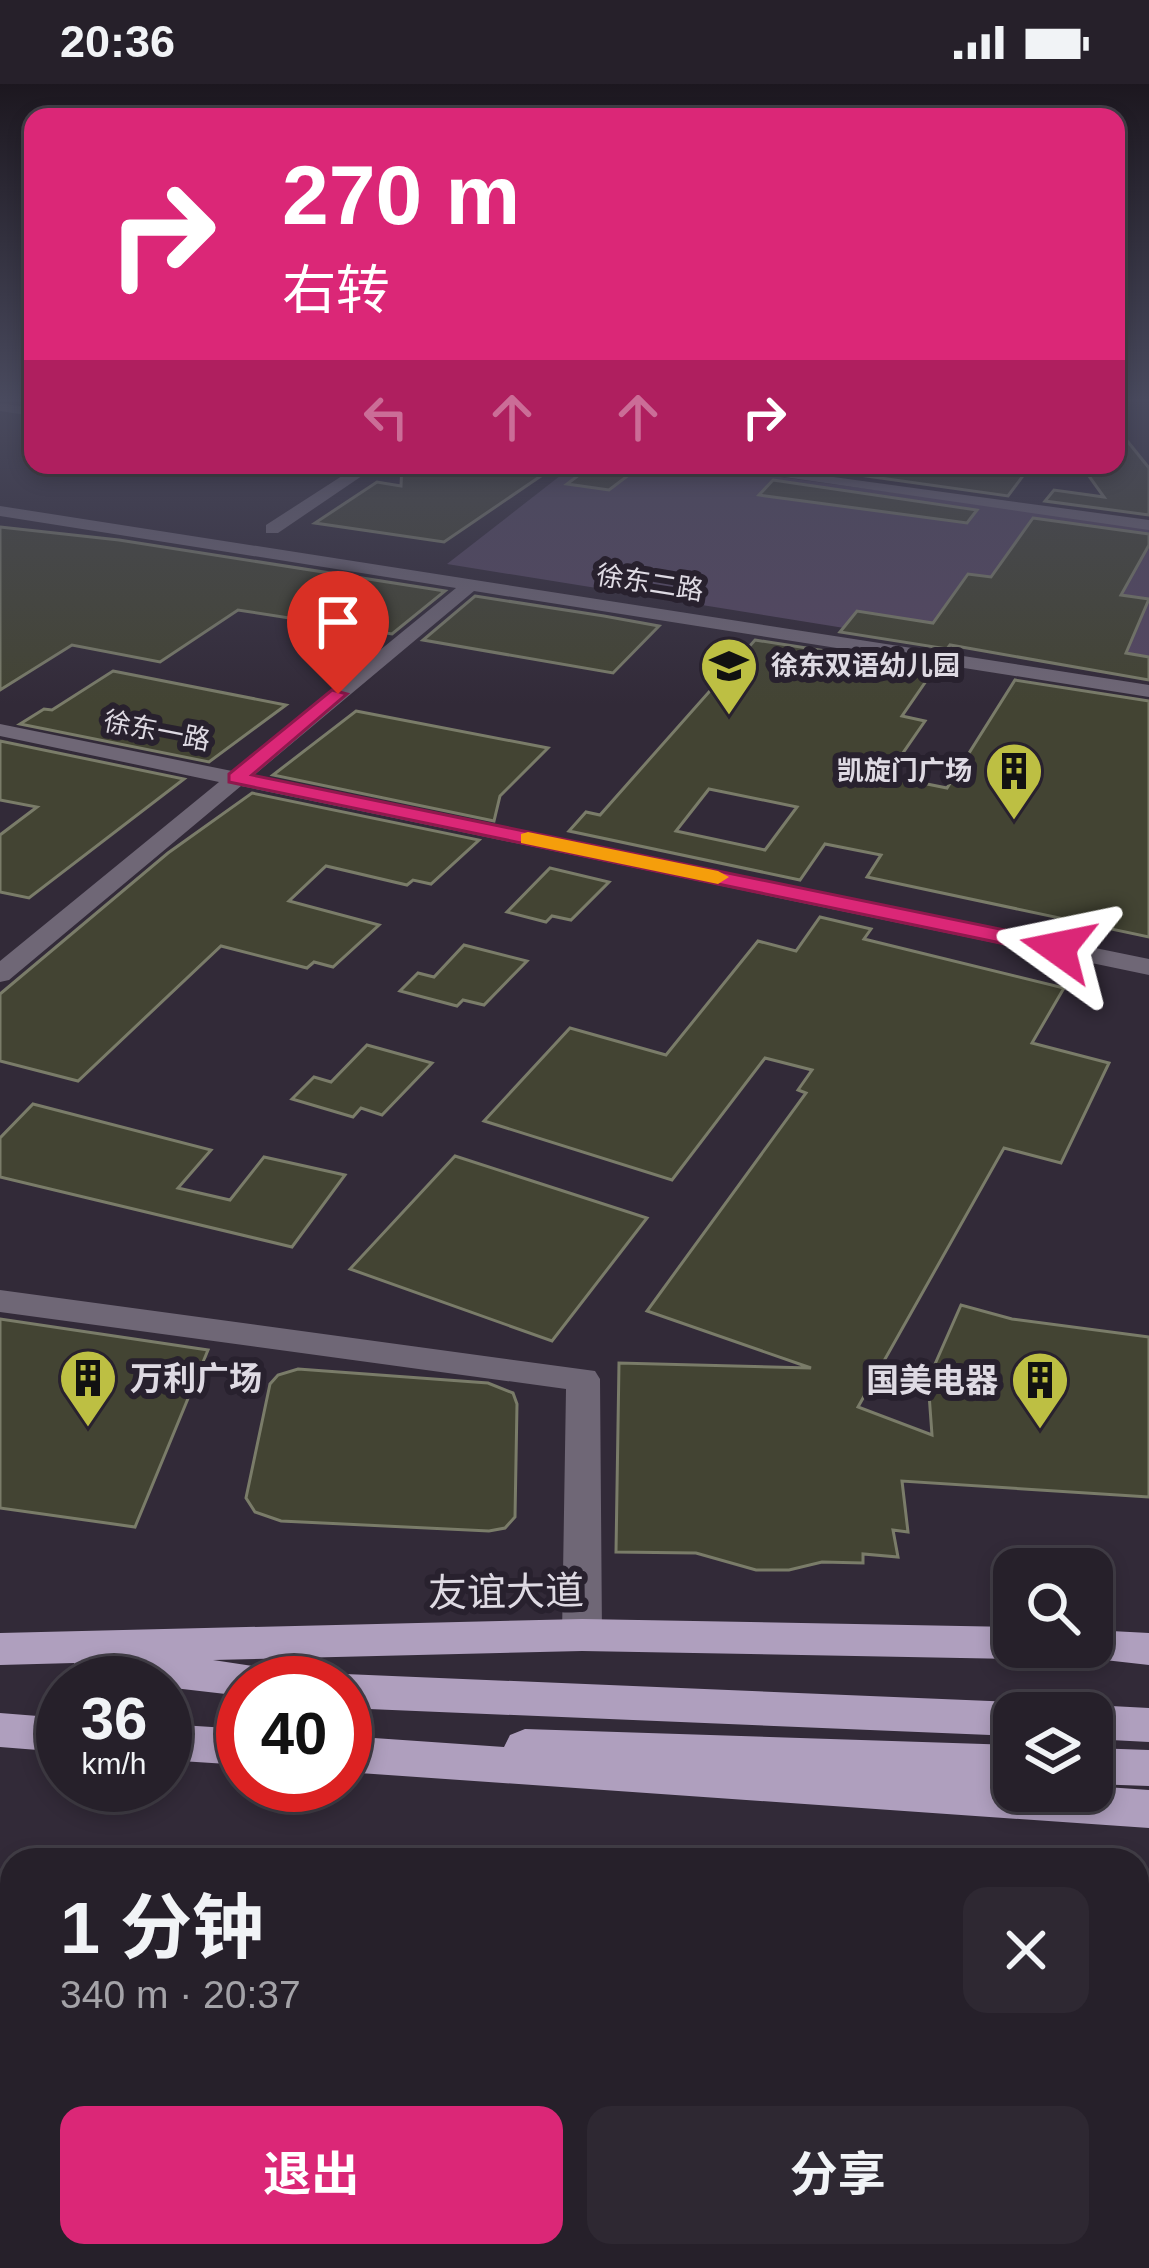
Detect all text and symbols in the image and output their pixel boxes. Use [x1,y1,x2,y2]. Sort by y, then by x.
text: 20:36 [60,16,175,67]
text: 270 m [282,148,520,242]
icon: right [84,156,240,312]
text: 右转 [282,260,390,320]
icon: left [353,384,419,450]
icon: ahead [479,384,545,450]
icon: ahead [605,384,671,450]
icon: right [731,384,797,450]
street label: 徐东二路 [594,560,706,606]
pin [287,571,389,694]
icon: arrive [305,589,371,655]
school or university icon: 徐东双语幼儿园 [698,635,760,717]
place label: 徐东双语幼儿园 [771,651,960,681]
street label: 徐东一路 [101,706,213,756]
building icon: 凯旋门广场 [983,740,1045,822]
place label: 凯旋门广场 [837,756,972,786]
position arrow [995,885,1121,1011]
building icon: 万利广场 [57,1347,119,1429]
building icon: 国美电器 [1009,1349,1071,1431]
place label: 万利广场 [130,1360,262,1397]
place label: 国美电器 [866,1362,998,1399]
map controls [993,1548,1113,1812]
button: search [993,1548,1113,1668]
street label: 友谊大道 [428,1569,584,1615]
speed limit sign: 40 [216,1656,372,1812]
text: 36 [81,1685,147,1752]
button: layers [993,1692,1113,1812]
text: km/h [81,1747,147,1780]
button: close [963,1887,1089,2013]
text: 1 分钟 [60,1888,264,1968]
text: 340 m · 20:37 [60,1973,301,2016]
button: 退出 [60,2106,563,2244]
button: 分享 [587,2106,1089,2244]

